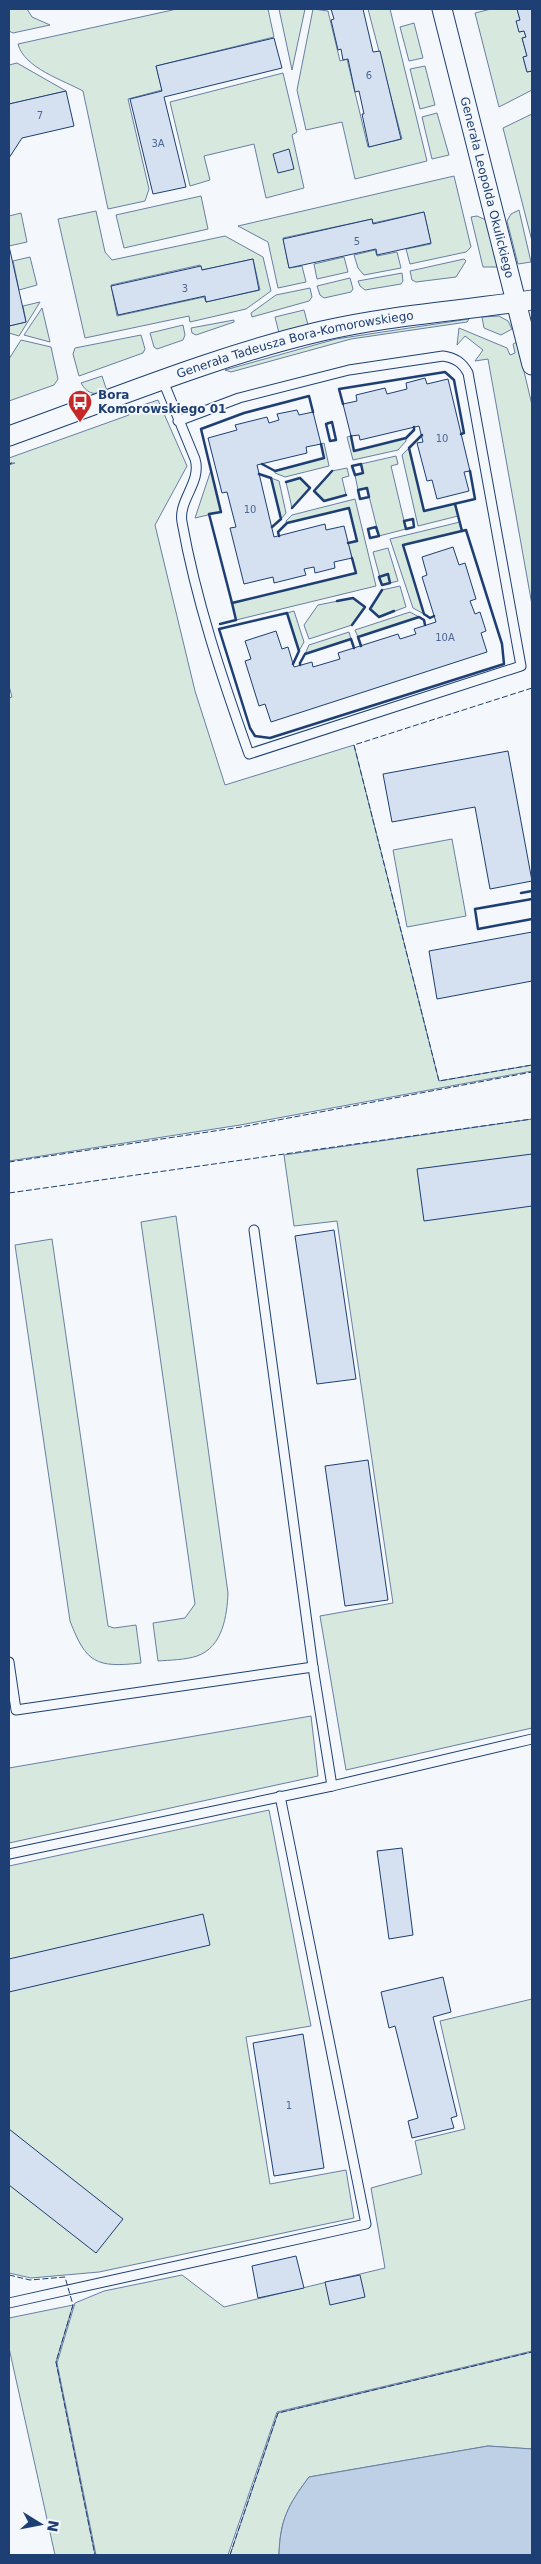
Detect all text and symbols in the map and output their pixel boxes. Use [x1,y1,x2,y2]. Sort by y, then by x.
house number: 6 [366,70,372,81]
street label: Generała Leopolda Okulickiego [457,95,517,280]
house number: 7 [37,110,43,121]
house number: 3A [151,138,165,149]
house number: 5 [354,236,360,247]
house number: 3 [182,283,188,294]
street label: Generała Tadeusza Bora-Komorowskiego [175,308,414,381]
place label: Bora Komorowskiego 01 [98,388,226,416]
bus stop icon: Bora Komorowskiego 01 [67,389,93,423]
house number: 10 [436,433,448,444]
house number: 10 [244,504,256,515]
house number: 10A [435,632,455,643]
house number: 1 [286,2100,292,2111]
north arrow [15,2499,65,2549]
text: N [44,2519,62,2533]

